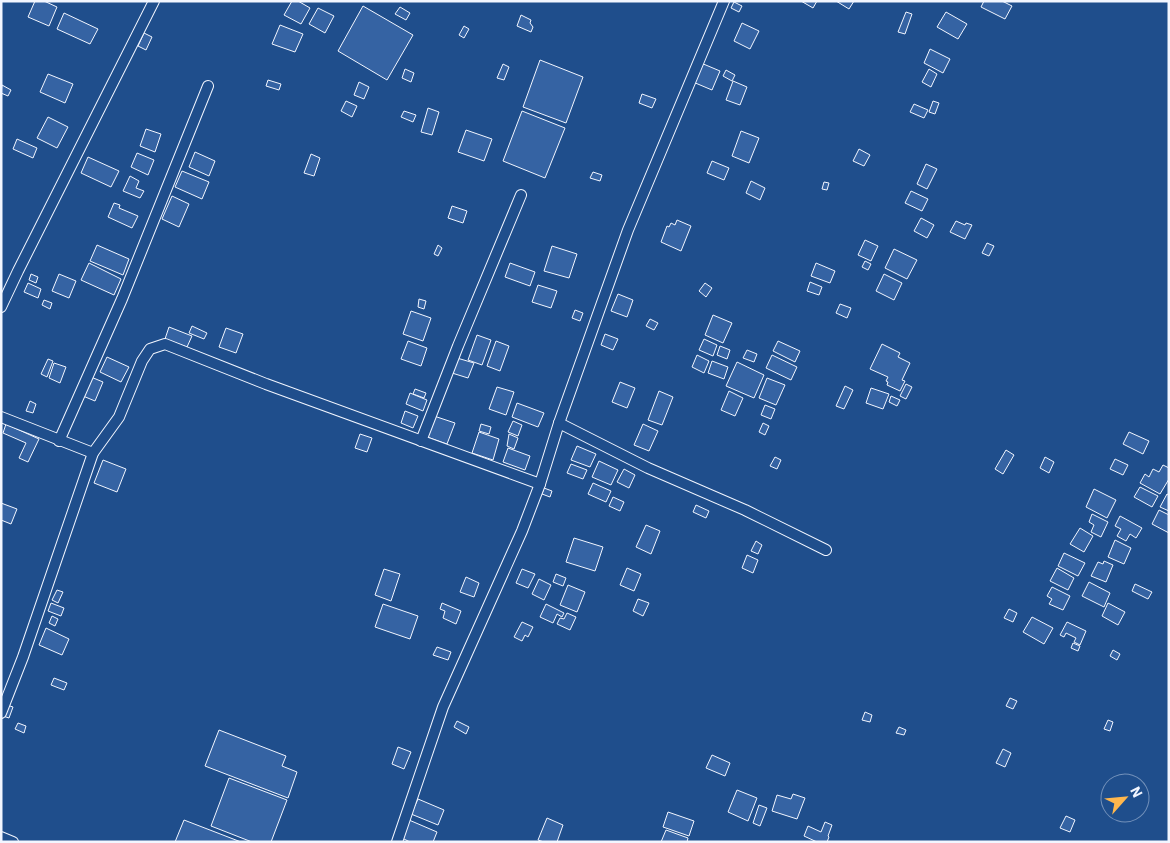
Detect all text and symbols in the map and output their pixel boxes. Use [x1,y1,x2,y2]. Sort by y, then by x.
north arrow [1100,773,1150,823]
text: N [1126,783,1147,801]

